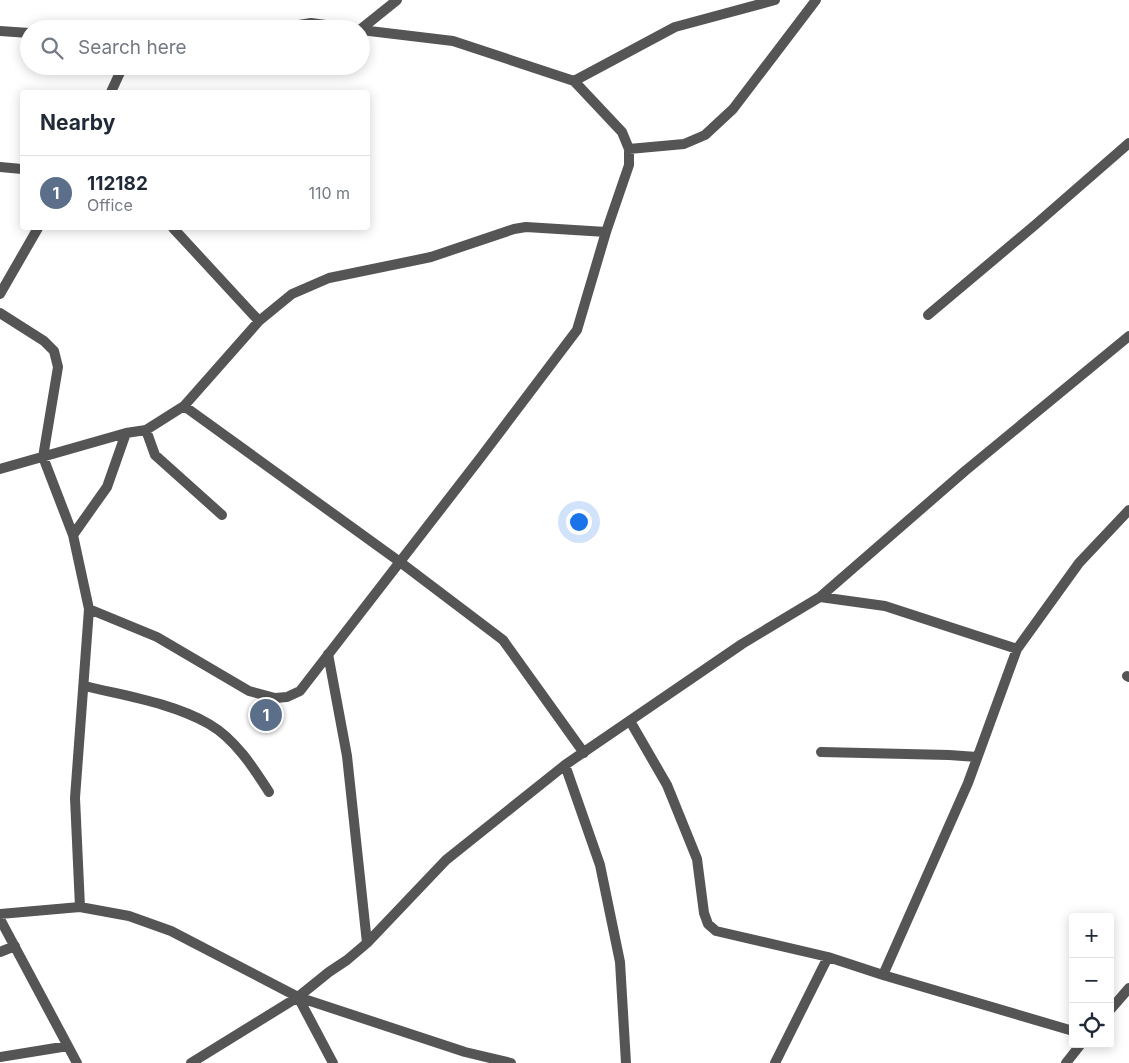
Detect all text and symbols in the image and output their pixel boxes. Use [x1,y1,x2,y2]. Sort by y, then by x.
search box [20,20,370,75]
icon: search [38,34,66,62]
text: Search here [78,36,187,59]
text: Nearby [40,110,115,135]
text: 112182 [87,172,148,195]
text: 1 [53,183,59,203]
text: 110 m [308,183,350,203]
text: Office [87,195,133,215]
your location [566,509,592,535]
pin: 1 [250,696,282,734]
map controls [1069,913,1114,1048]
button: + [1069,913,1114,958]
button: − [1069,958,1114,1003]
button: locate [1069,1003,1114,1048]

